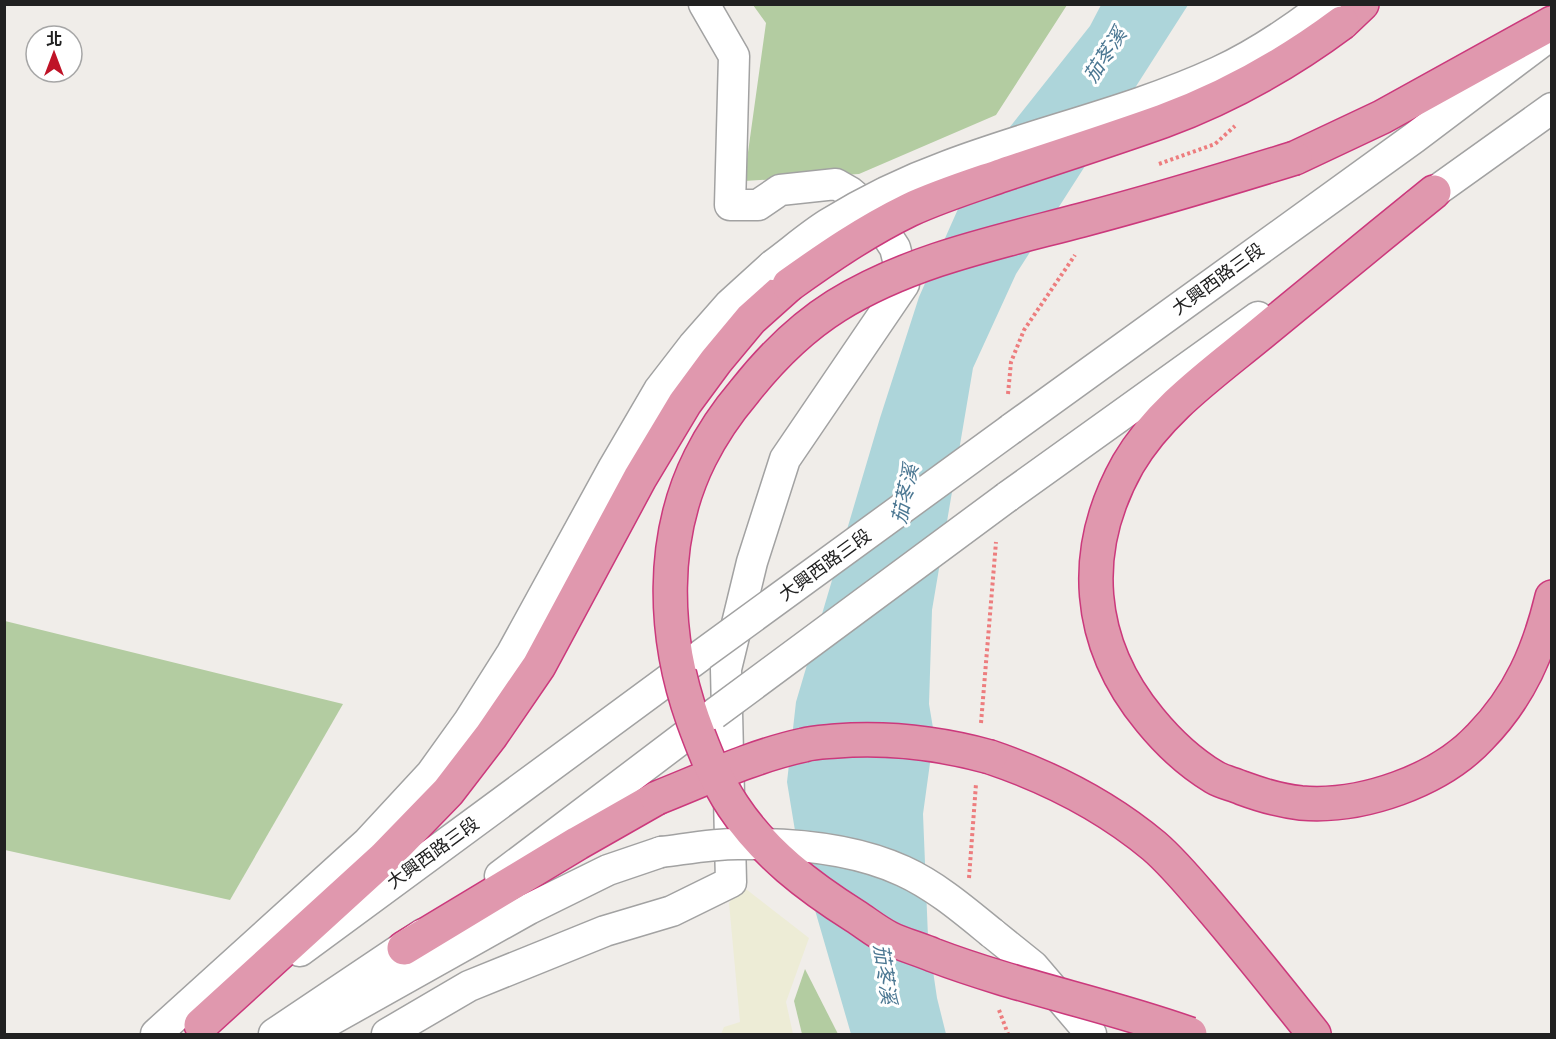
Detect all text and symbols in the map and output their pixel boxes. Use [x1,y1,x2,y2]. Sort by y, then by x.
water label: 茄苳溪 [1078,20,1133,87]
north arrow [24,24,84,84]
text: 北 [46,29,62,49]
street label: 大興西路三段 [1167,238,1268,320]
water label: 茄苳溪 [886,459,924,526]
street label: 大興西路三段 [774,524,875,606]
street label: 大興西路三段 [382,812,483,894]
water label: 茄苳溪 [869,942,902,1008]

